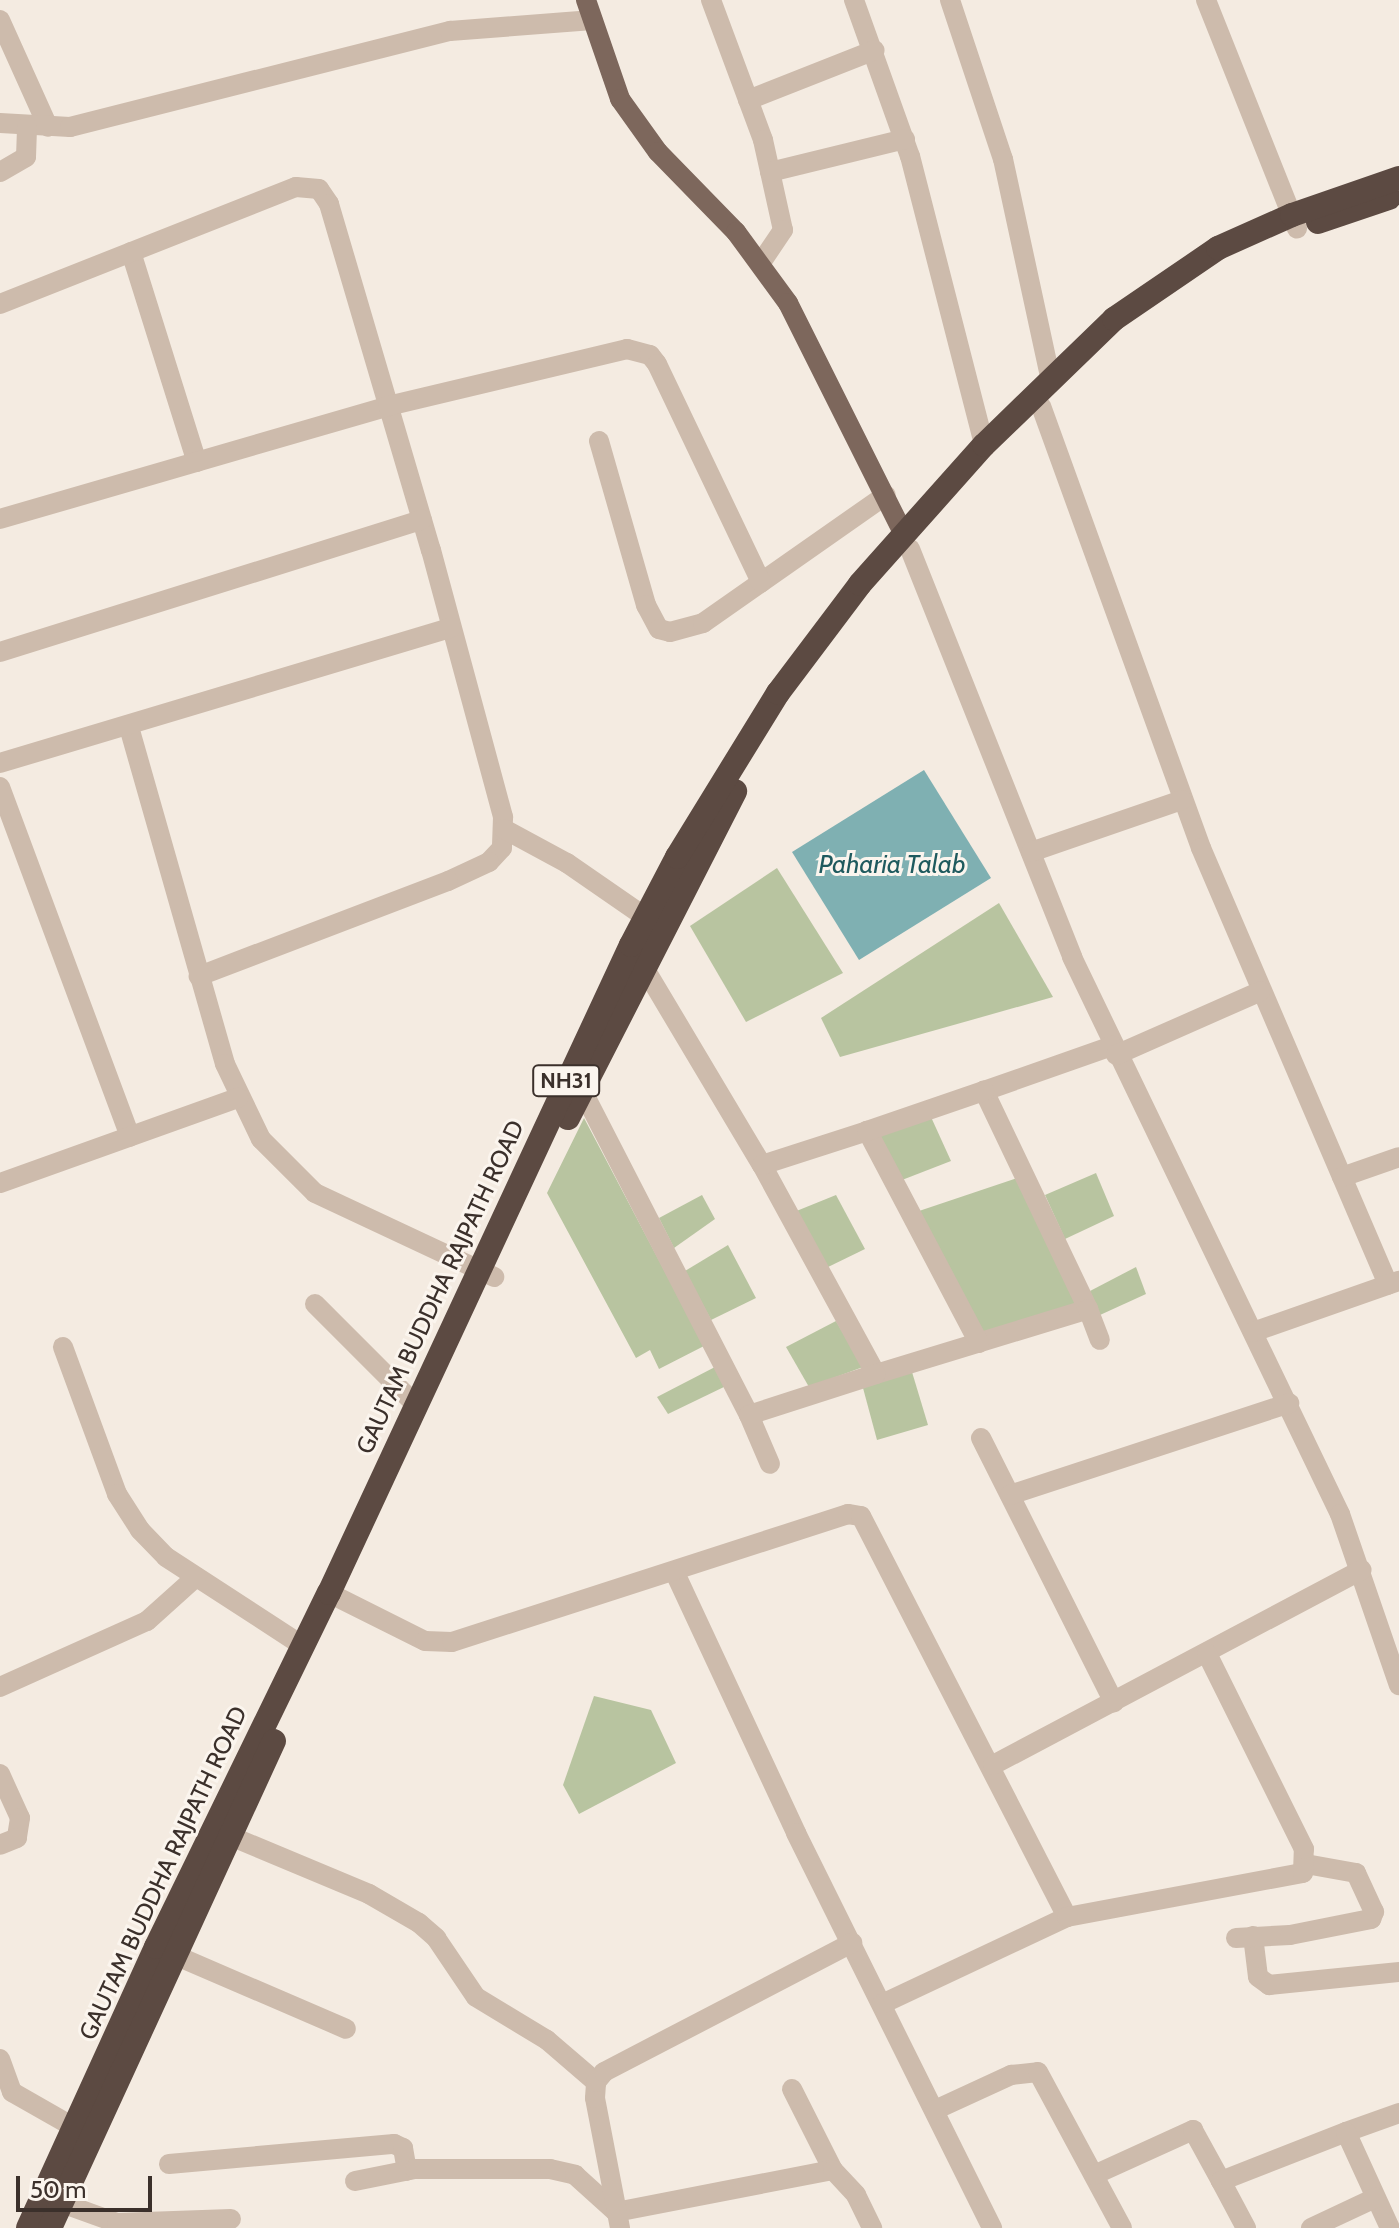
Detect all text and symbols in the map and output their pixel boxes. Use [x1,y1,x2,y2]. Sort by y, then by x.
water label: Paharia Talab [819,849,965,881]
road number: NH31 [532,1063,600,1099]
street label: GAUTAM BUDDHA RAJPATH ROAD [350,1116,530,1458]
street label: GAUTAM BUDDHA RAJPATH ROAD [73,1702,253,2044]
scale bar [20,2160,156,2210]
text: 50 m [30,2175,86,2204]

